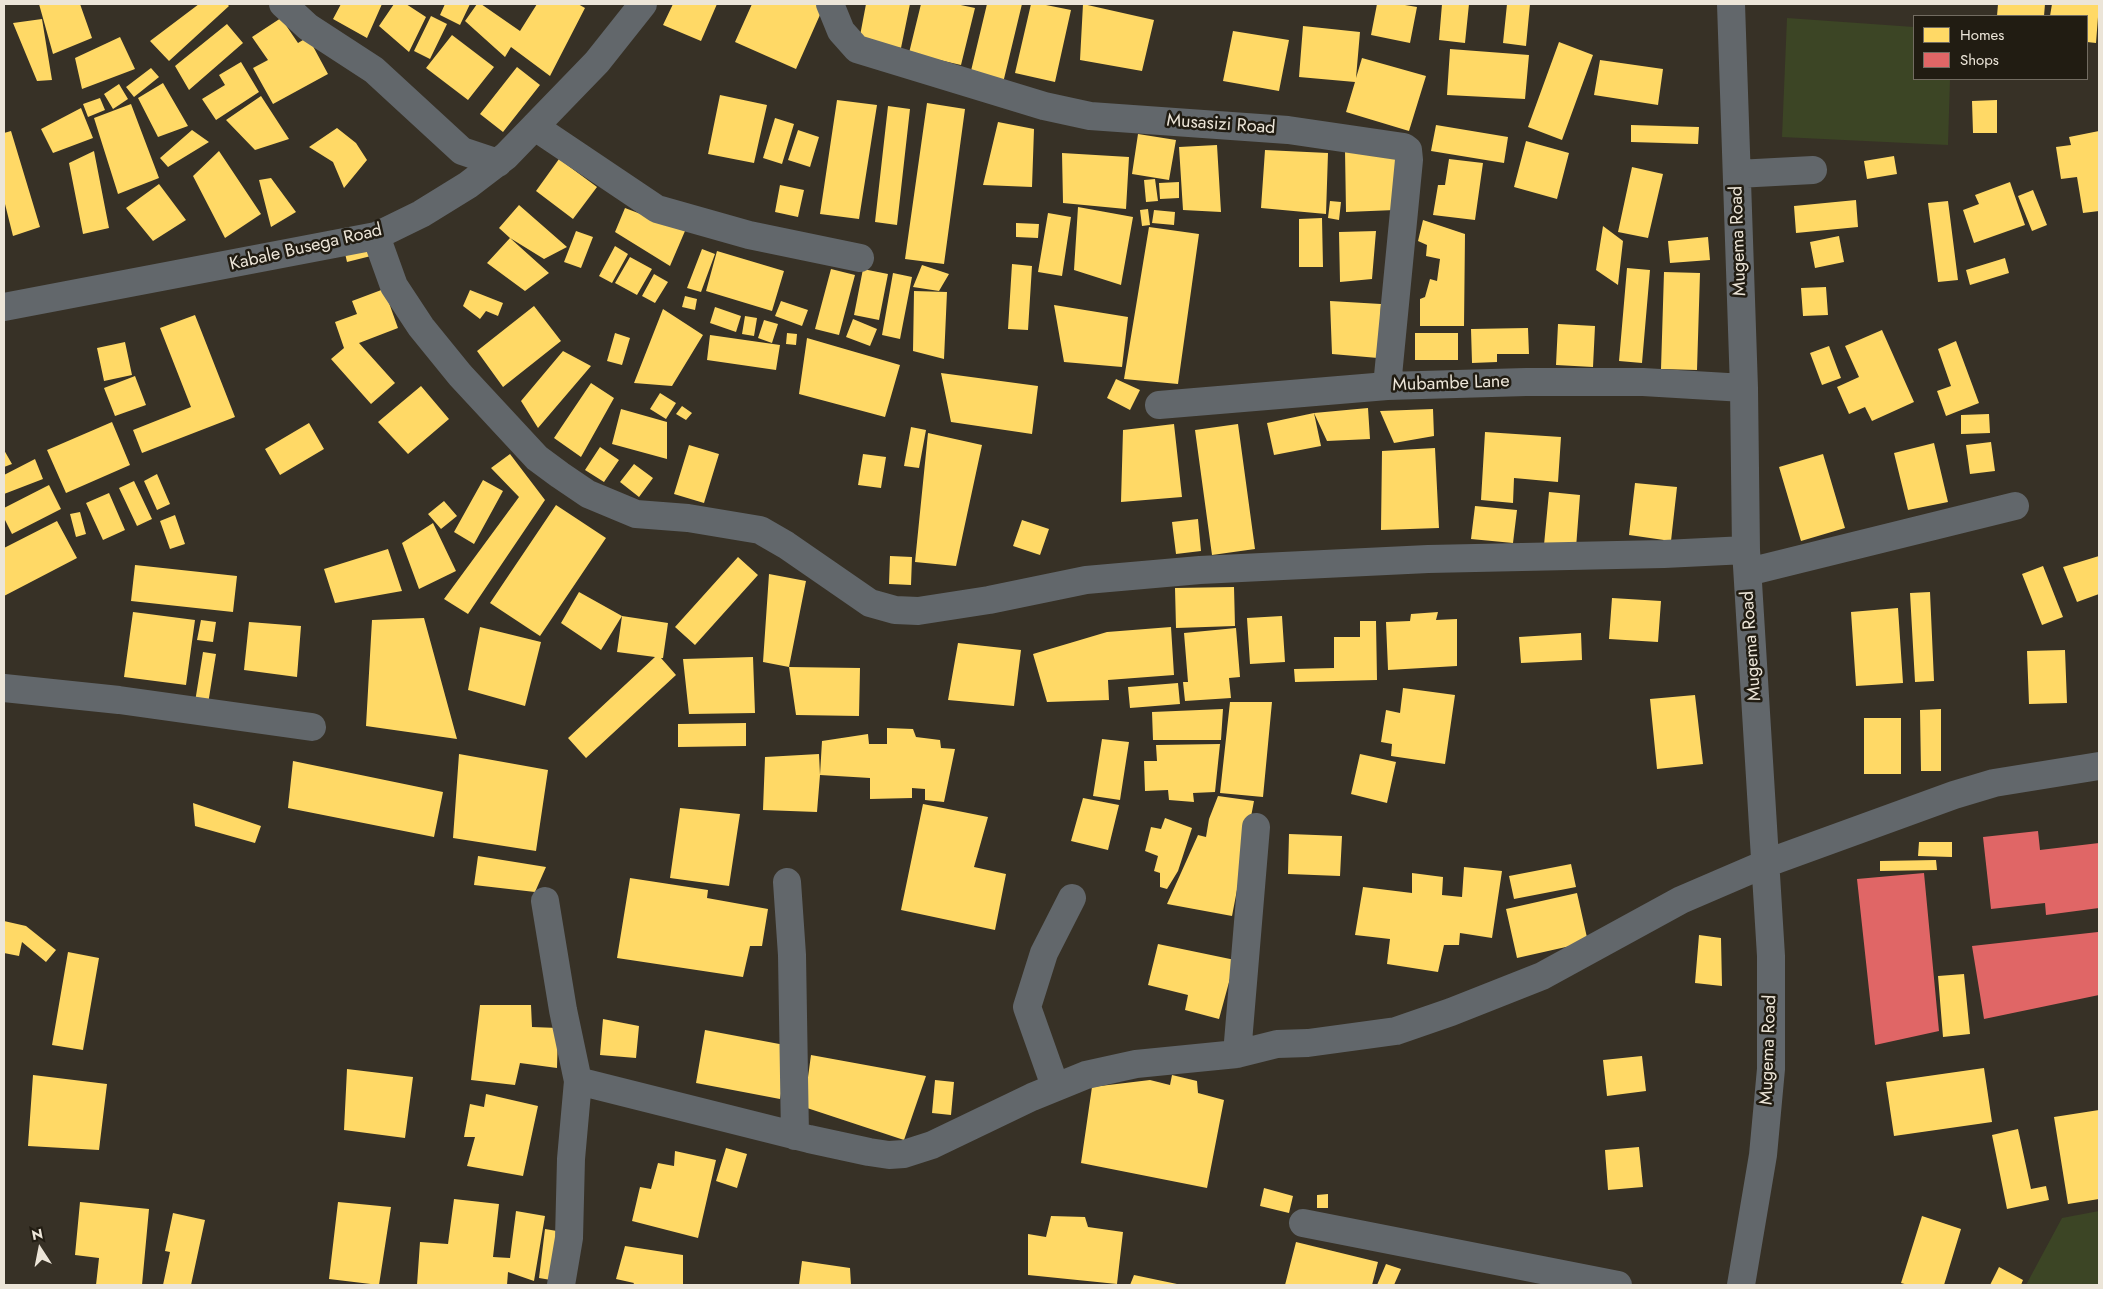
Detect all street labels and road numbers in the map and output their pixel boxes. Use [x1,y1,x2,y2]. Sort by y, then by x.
street label: Musasizi Road [1166,110,1276,140]
street label: Mugema Road [1726,185,1752,297]
street label: Kabale Busega Road [228,220,384,276]
street label: Mubambe Lane [1392,371,1510,397]
street label: Mugema Road [1737,590,1767,702]
street label: Mugema Road [1756,994,1782,1106]

